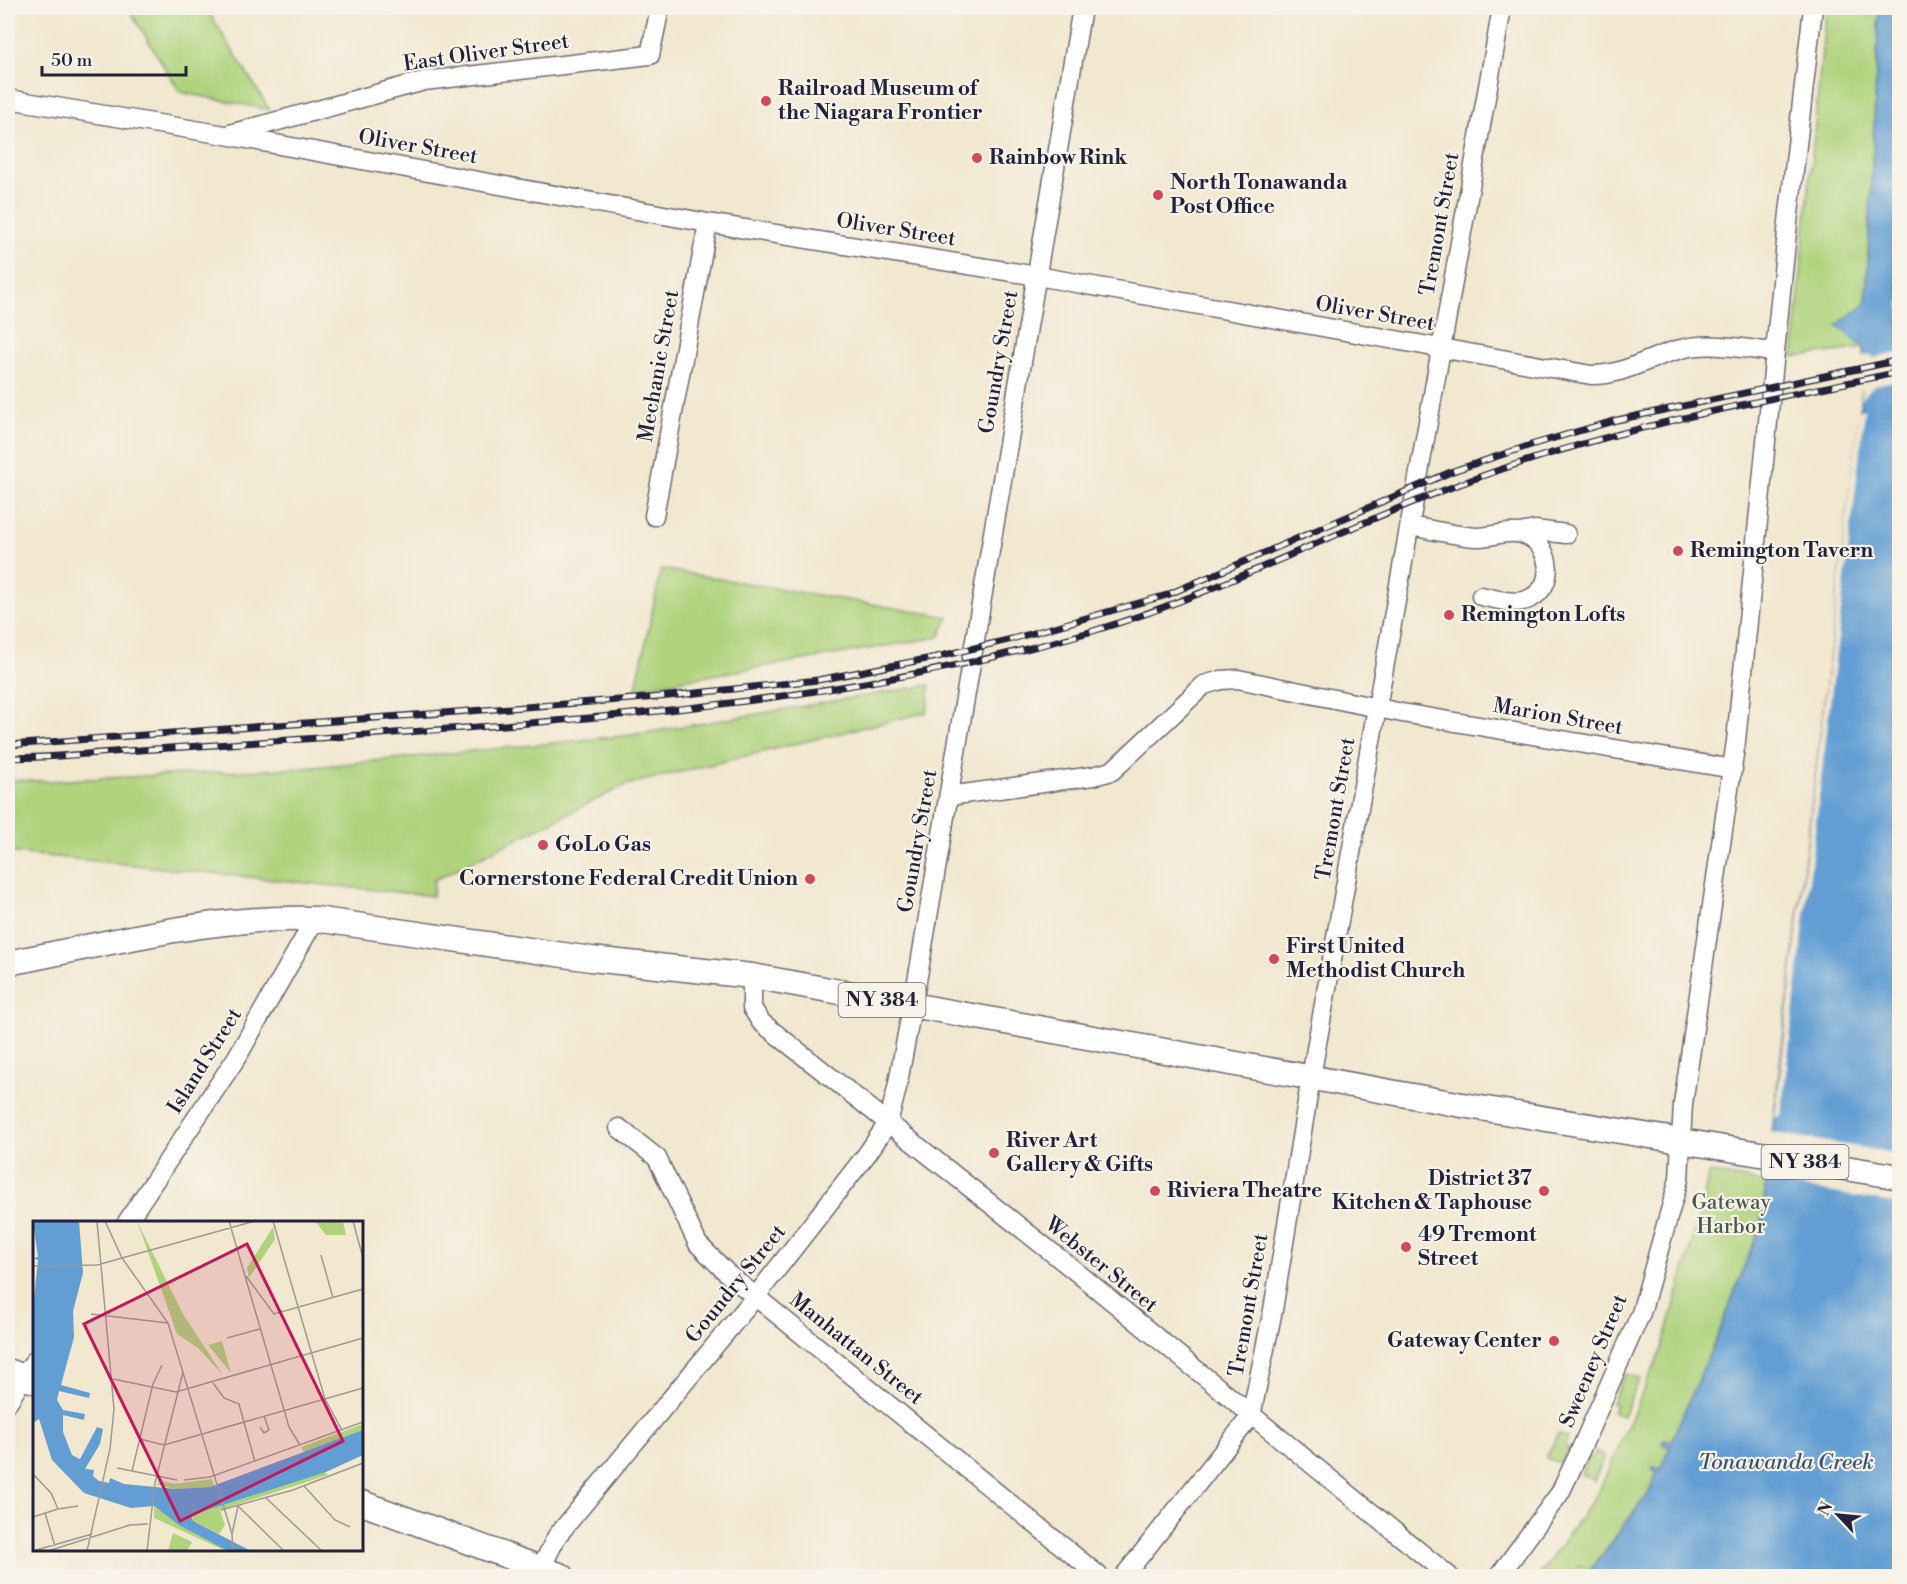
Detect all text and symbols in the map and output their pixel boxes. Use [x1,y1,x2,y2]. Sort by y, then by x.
street label: East Oliver Street [402,28,571,77]
scale bar [42,39,186,77]
text: 50 m [51,49,93,72]
place label: Railroad Museum of the Niagara Frontier [778,76,983,126]
marker: Railroad Museum of the Niagara Frontier [759,94,773,108]
street label: Oliver Street [356,124,480,170]
place label: Rainbow Rink [989,145,1128,171]
street label: Tremont Street [1415,150,1465,298]
marker: Rainbow Rink [970,151,984,165]
place label: North Tonawanda Post Office [1170,170,1348,220]
marker: North Tonawanda Post Office [1151,188,1165,202]
street label: Oliver Street [834,208,958,252]
street label: Mechanic Street [633,287,685,444]
street label: Goundry Street [974,288,1024,436]
street label: Oliver Street [1313,291,1437,337]
place label: Remington Tavern [1690,538,1873,564]
marker: Remington Tavern [1671,544,1685,558]
place label: Remington Lofts [1461,602,1625,628]
marker: Remington Lofts [1442,608,1456,622]
street label: Marion Street [1491,693,1625,741]
street label: Tremont Street [1311,735,1361,883]
street label: Goundry Street [893,767,943,915]
place label: GoLo Gas [555,832,651,858]
marker: GoLo Gas [536,838,550,852]
place label: Cornerstone Federal Credit Union [459,866,798,892]
marker: Cornerstone Federal Credit Union [803,872,817,886]
place label: First United Methodist Church [1286,934,1465,984]
marker: First United Methodist Church [1267,952,1281,966]
road number: NY 384 [838,983,926,1017]
street label: Island Street [162,1003,248,1119]
place label: River Art Gallery & Gifts [1006,1128,1153,1178]
road number: NY 384 [1762,1145,1848,1179]
marker: River Art Gallery & Gifts [987,1146,1001,1160]
place label: District 37 Kitchen & Taphouse [1332,1166,1533,1216]
place label: Riviera Theatre [1167,1178,1322,1204]
marker: Riviera Theatre [1148,1184,1162,1198]
marker: District 37 Kitchen & Taphouse [1537,1184,1551,1198]
park label: Gateway Harbor [1691,1190,1771,1240]
street label: Webster Street [1038,1211,1163,1319]
street label: Goundry Street [680,1219,792,1349]
inset map [33,1221,363,1551]
place label: 49 Tremont Street [1418,1222,1537,1272]
street label: Tremont Street [1224,1231,1274,1379]
marker: 49 Tremont Street [1399,1240,1413,1254]
street label: Manhattan Street [784,1287,929,1411]
street label: Sweeney Street [1554,1290,1634,1431]
place label: Gateway Center [1387,1328,1542,1354]
marker: Gateway Center [1547,1334,1561,1348]
water label: Tonawanda Creek [1698,1449,1874,1476]
north arrow [1808,1485,1868,1545]
text: N [1814,1498,1837,1519]

